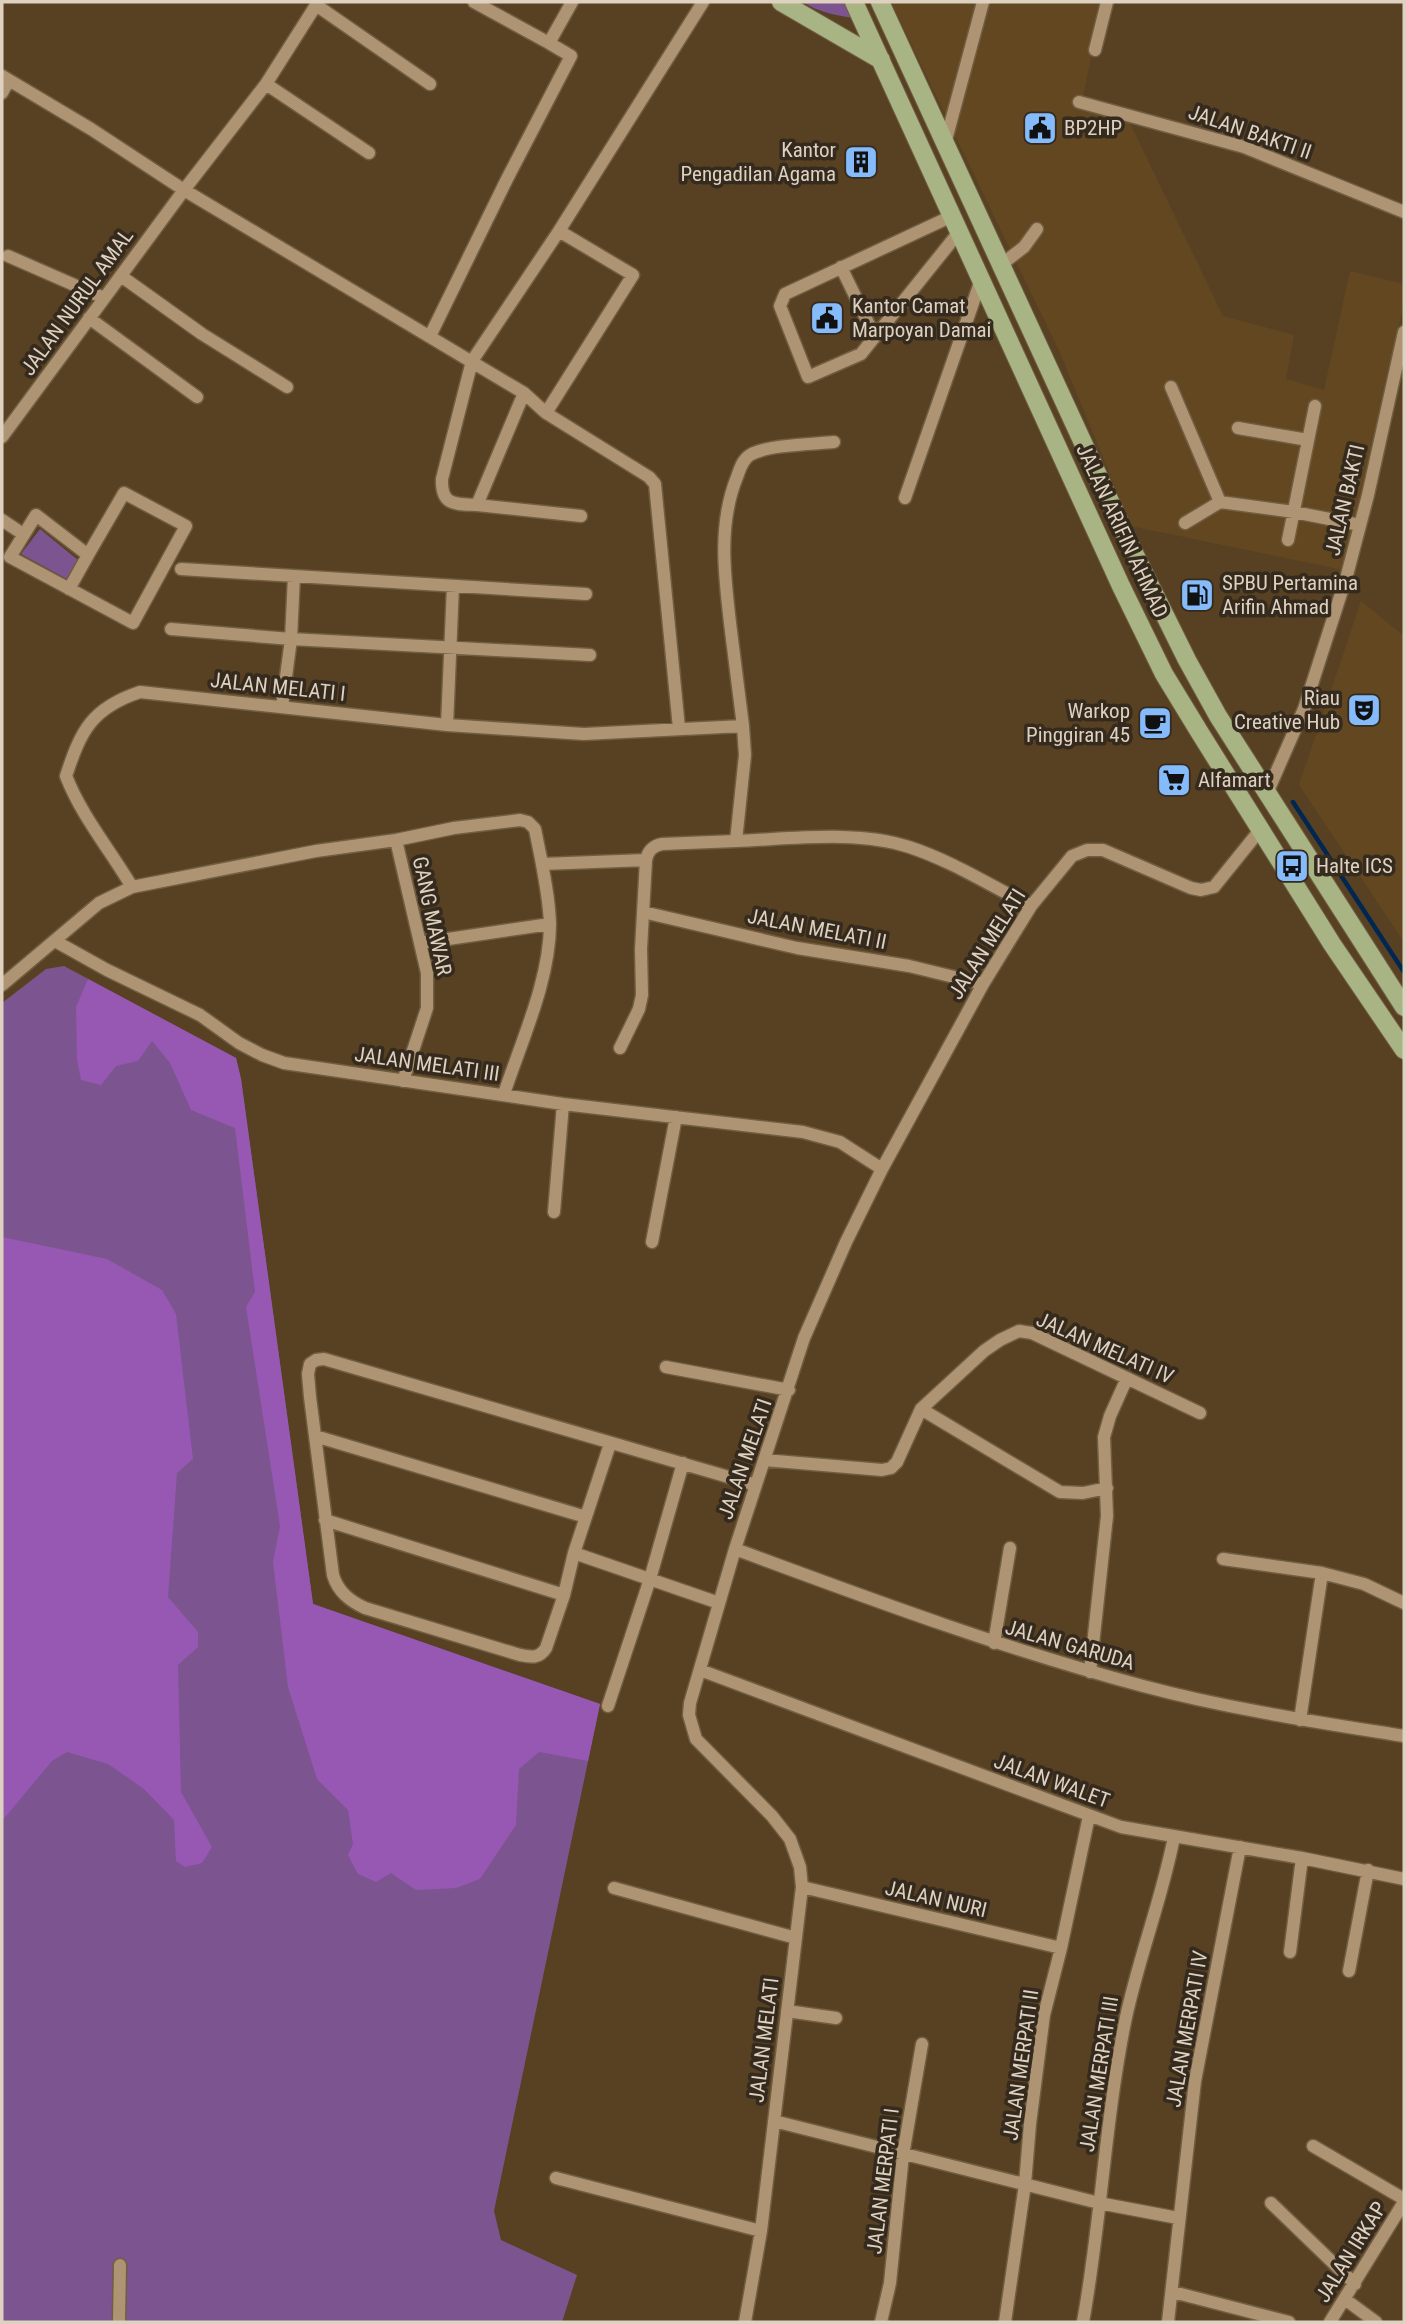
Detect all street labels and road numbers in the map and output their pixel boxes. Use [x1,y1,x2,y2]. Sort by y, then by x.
street label: JALAN BAKTI II [1185,100,1315,164]
street label: JALAN NURUL AMAL [16,224,138,380]
street label: JALAN ARIFIN AHMAD [1071,440,1173,622]
street label: JALAN BAKTI [1321,442,1369,558]
street label: JALAN MELATI I [209,668,347,706]
street label: GANG MAWAR [408,854,456,978]
street label: JALAN MELATI [944,884,1030,1004]
street label: JALAN MELATI II [746,904,888,954]
street label: JALAN MELATI III [353,1042,501,1086]
street label: JALAN MELATI IV [1033,1307,1177,1389]
street label: JALAN MELATI [713,1396,777,1522]
street label: JALAN GARUDA [1003,1615,1137,1675]
street label: JALAN WALET [991,1749,1113,1813]
street label: JALAN NURI [883,1876,989,1922]
street label: JALAN MERPATI IV [1161,1949,1213,2109]
street label: JALAN MELATI [744,1976,784,2104]
street label: JALAN MERPATI II [999,1988,1043,2142]
street label: JALAN MERPATI III [1075,1994,1123,2154]
street label: JALAN MERPATI I [862,2107,904,2255]
street label: JALAN IRKAP [1311,2197,1391,2307]

